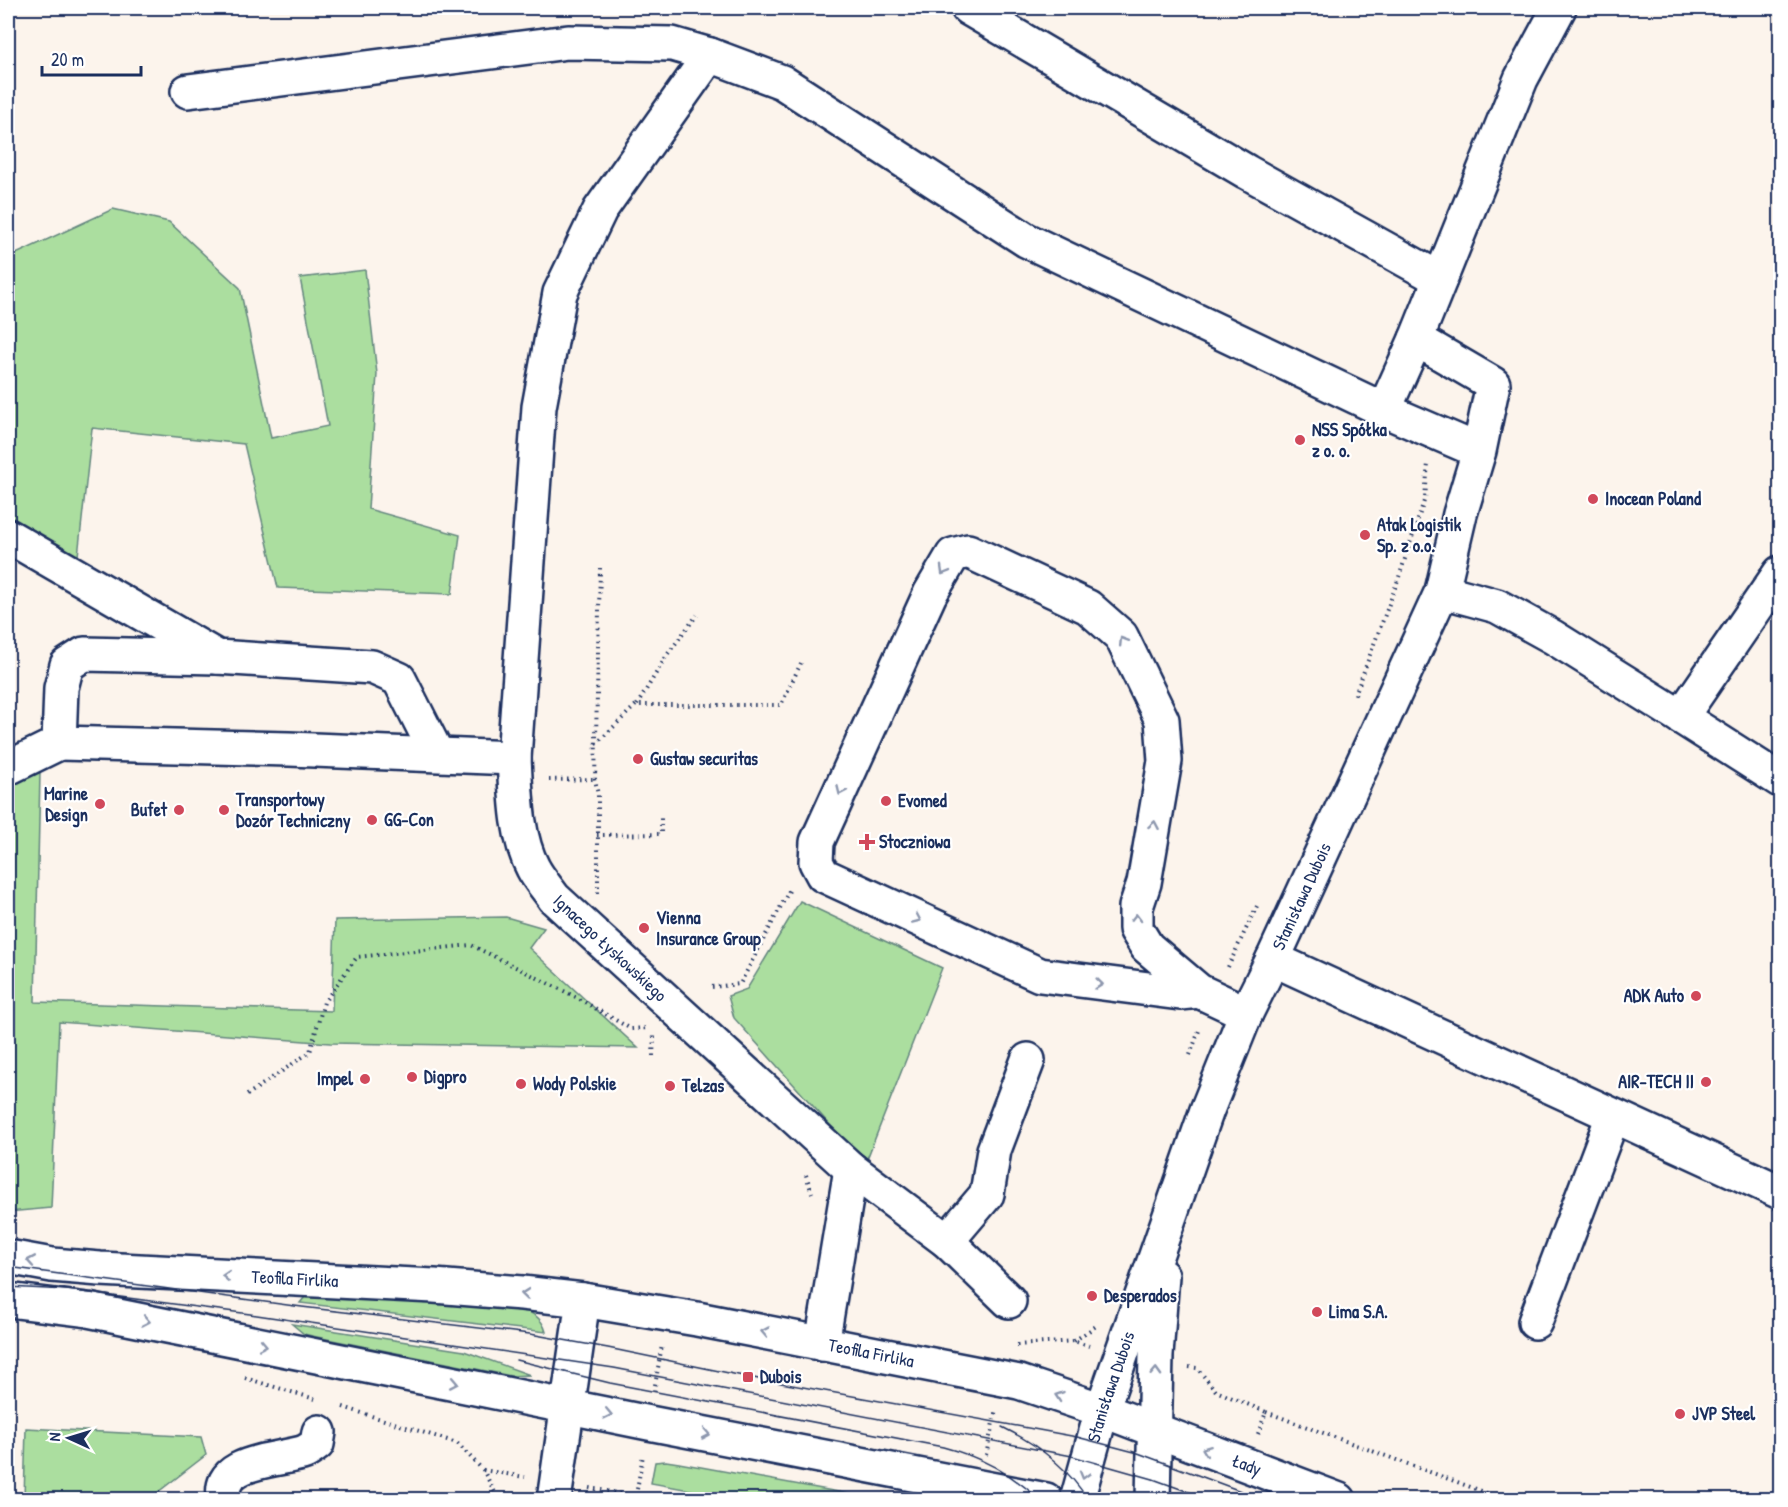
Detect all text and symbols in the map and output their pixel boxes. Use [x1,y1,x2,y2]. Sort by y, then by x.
scale bar [42,39,141,77]
text: 20 m [51,47,84,72]
place label: NSS Spółka z o. o. [1312,417,1388,463]
marker: NSS Spółka z o. o. [1293,433,1307,447]
place label: Inocean Poland [1605,486,1701,511]
marker: Inocean Poland [1586,492,1600,506]
place label: Atak Logistik Sp. z o.o. [1377,512,1462,559]
marker: Atak Logistik Sp. z o.o. [1358,528,1372,542]
one-way arrow [939,565,951,576]
one-way arrow [1118,637,1130,647]
place label: Gustaw securitas [650,746,758,771]
marker: Gustaw securitas [631,752,645,766]
place label: Marine Design [44,781,89,828]
one-way arrow [836,784,848,795]
place label: Transportowy Dozór Techniczny [235,787,351,834]
place label: Evomed [898,788,947,813]
marker: Evomed [879,794,893,808]
marker: Marine Design [93,797,107,811]
place label: Bufet [131,797,168,822]
marker: Bufet [172,803,186,817]
marker: Transportowy Dozór Techniczny [217,803,231,817]
place label: GG-Con [384,807,434,832]
marker: GG-Con [365,813,379,827]
one-way arrow [1147,821,1159,830]
place label: Stoczniowa [879,829,951,854]
marker: Stoczniowa [860,835,874,849]
street label: Stanisława Dubois [1266,838,1337,954]
street label: Ignacego Łyskowskiego [548,888,673,1007]
place label: Vienna Insurance Group [656,905,761,952]
one-way arrow [911,912,922,924]
one-way arrow [1130,914,1142,923]
marker: Vienna Insurance Group [637,921,651,935]
one-way arrow [1095,977,1104,990]
place label: ADK Auto [1624,983,1685,1008]
marker: ADK Auto [1689,989,1703,1003]
place label: Digpro [424,1064,467,1090]
place label: Impel [317,1066,354,1092]
place label: AIR-TECH II [1618,1069,1694,1094]
marker: Digpro [405,1070,419,1084]
place label: Wody Polskie [533,1071,617,1097]
marker: Impel [358,1072,372,1086]
place label: Telzas [681,1073,724,1098]
marker: AIR-TECH II [1699,1075,1713,1089]
marker: Wody Polskie [514,1077,528,1091]
marker: Telzas [663,1079,677,1093]
one-way arrow [27,1256,36,1268]
street label: Teofila Firlika [251,1264,339,1293]
one-way arrow [221,1269,230,1282]
place label: Desperados [1104,1283,1177,1309]
one-way arrow [521,1288,530,1301]
marker: Desperados [1085,1289,1099,1303]
place label: Lima S.A. [1329,1299,1388,1324]
marker: Lima S.A. [1310,1305,1324,1319]
one-way arrow [140,1314,150,1327]
one-way arrow [760,1326,770,1339]
street label: Stanisława Dubois [1081,1328,1141,1445]
street label: Teofila Firlika [826,1332,916,1373]
one-way arrow [257,1338,267,1351]
place label: Dubois [760,1364,801,1389]
one-way arrow [1149,1367,1162,1376]
marker: Dubois [741,1370,755,1384]
one-way arrow [448,1376,458,1389]
one-way arrow [1054,1390,1065,1403]
place label: JVP Steel [1692,1401,1756,1426]
one-way arrow [603,1407,613,1420]
marker: JVP Steel [1673,1407,1687,1421]
north arrow [39,1408,99,1468]
one-way arrow [701,1427,711,1440]
text: N [43,1431,65,1442]
one-way arrow [1201,1445,1212,1457]
street label: Łady [1228,1447,1266,1482]
one-way arrow [1079,1469,1091,1480]

